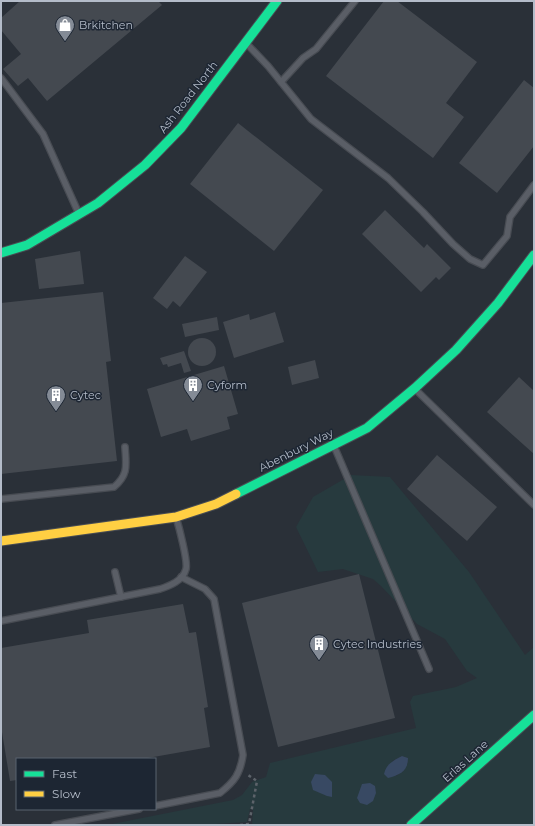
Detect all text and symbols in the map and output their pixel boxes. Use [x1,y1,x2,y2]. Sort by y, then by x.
shop icon: Brkitchen [54,14,76,42]
place label: Brkitchen [79,18,133,32]
street label: Ash Road North [156,58,220,136]
building icon: Cyform [182,374,204,402]
place label: Cyform [207,378,247,392]
building icon: Cytec [45,384,67,412]
place label: Cytec [70,388,101,402]
street label: Abenbury Way [257,425,335,475]
building icon: Cytec Industries [308,633,330,661]
place label: Cytec Industries [333,637,422,651]
street label: Erlas Lane [439,737,491,785]
legend [16,758,156,810]
text: Fast [52,766,77,781]
text: Slow [52,786,81,801]

